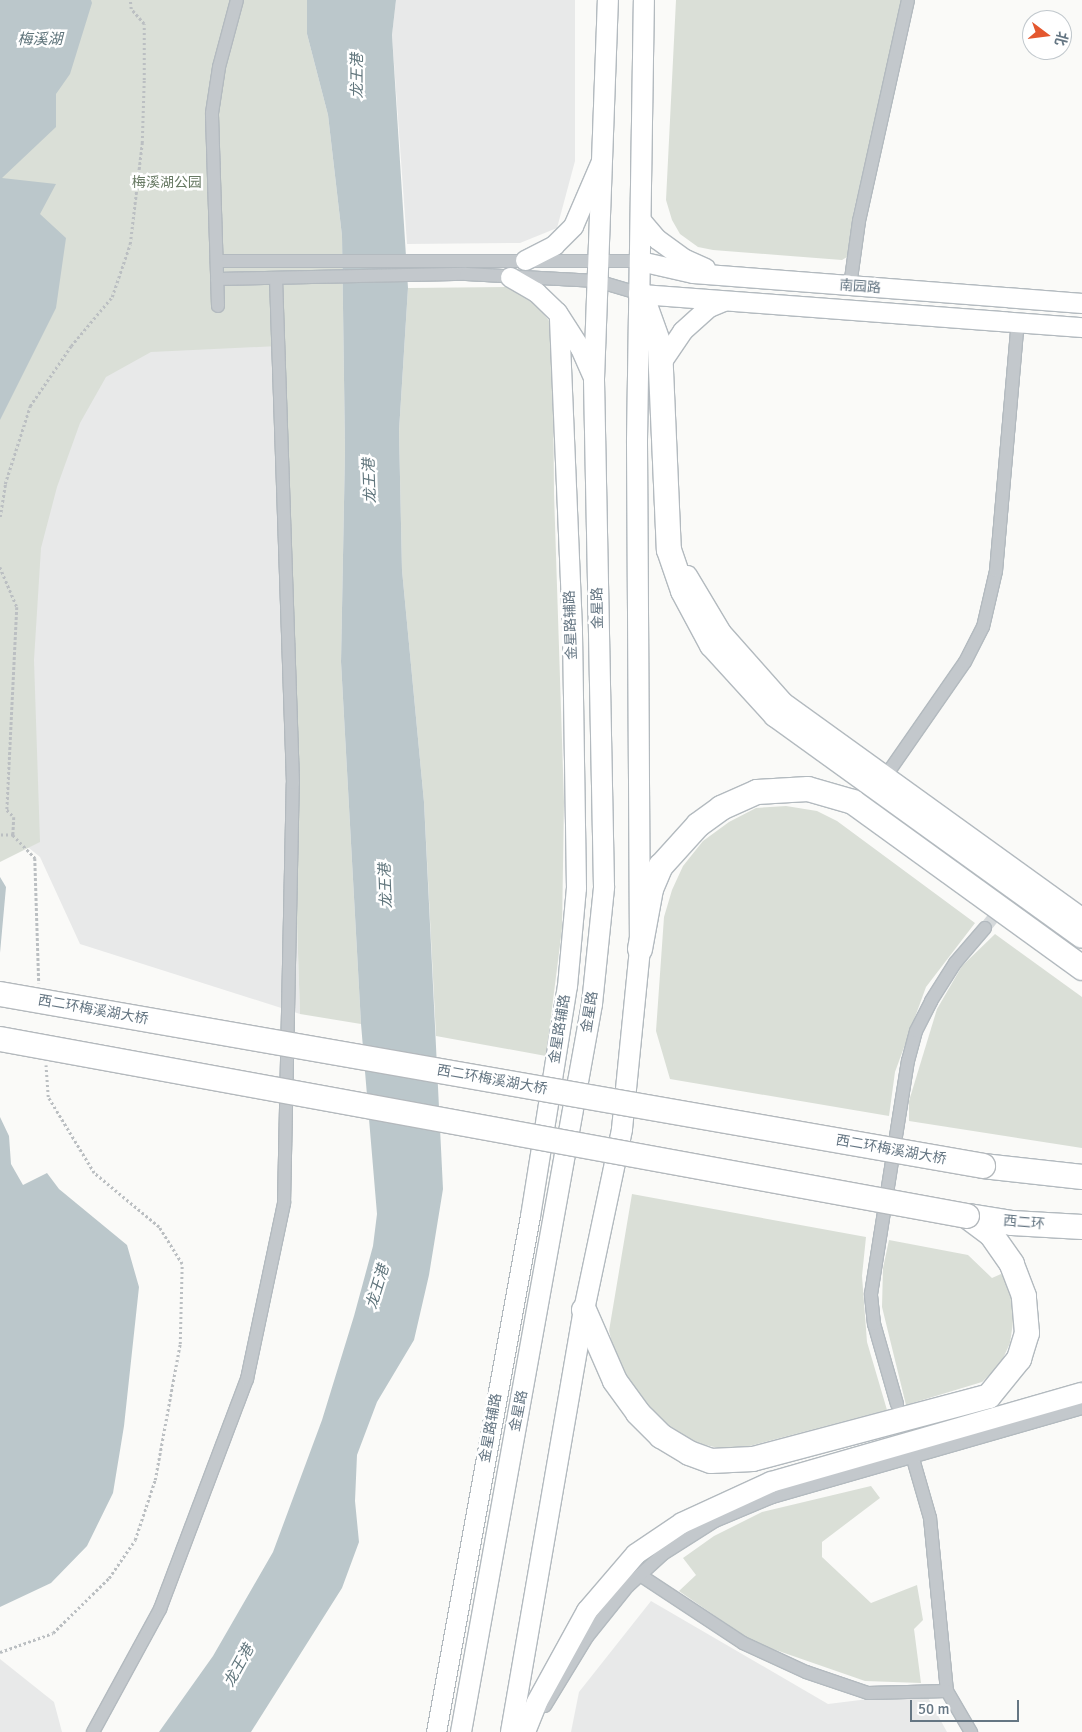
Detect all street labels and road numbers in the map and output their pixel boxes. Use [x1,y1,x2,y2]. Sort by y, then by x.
street label: 南园路 [838,277,882,297]
street label: 金星路 [589,587,607,629]
street label: 金星路辅路 [561,590,581,660]
street label: 金星路 [578,990,602,1034]
street label: 西二环梅溪湖大桥 [36,992,150,1028]
street label: 金星路辅路 [546,993,574,1065]
street label: 西二环梅溪湖大桥 [435,1062,549,1098]
street label: 西二环梅溪湖大桥 [834,1132,948,1168]
street label: 西二环 [1002,1213,1046,1233]
street label: 金星路 [507,1389,531,1433]
street label: 金星路辅路 [477,1392,505,1464]

